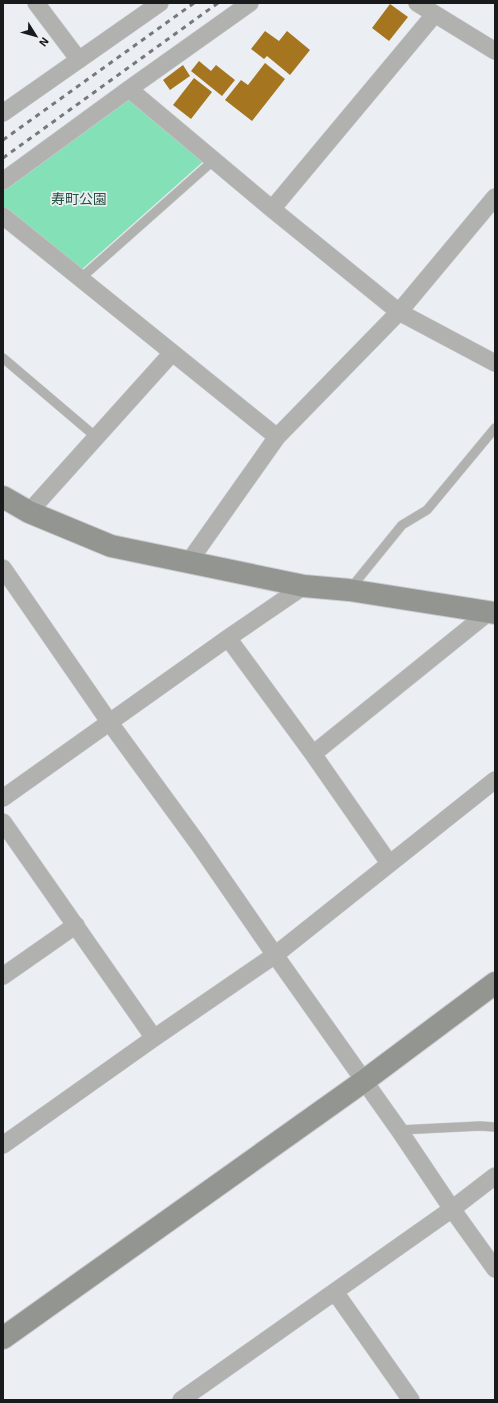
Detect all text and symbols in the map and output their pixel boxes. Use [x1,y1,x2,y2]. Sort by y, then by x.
north arrow [16,16,56,56]
text: N [37,35,52,49]
park label: 寿町公園 [51,190,107,207]

